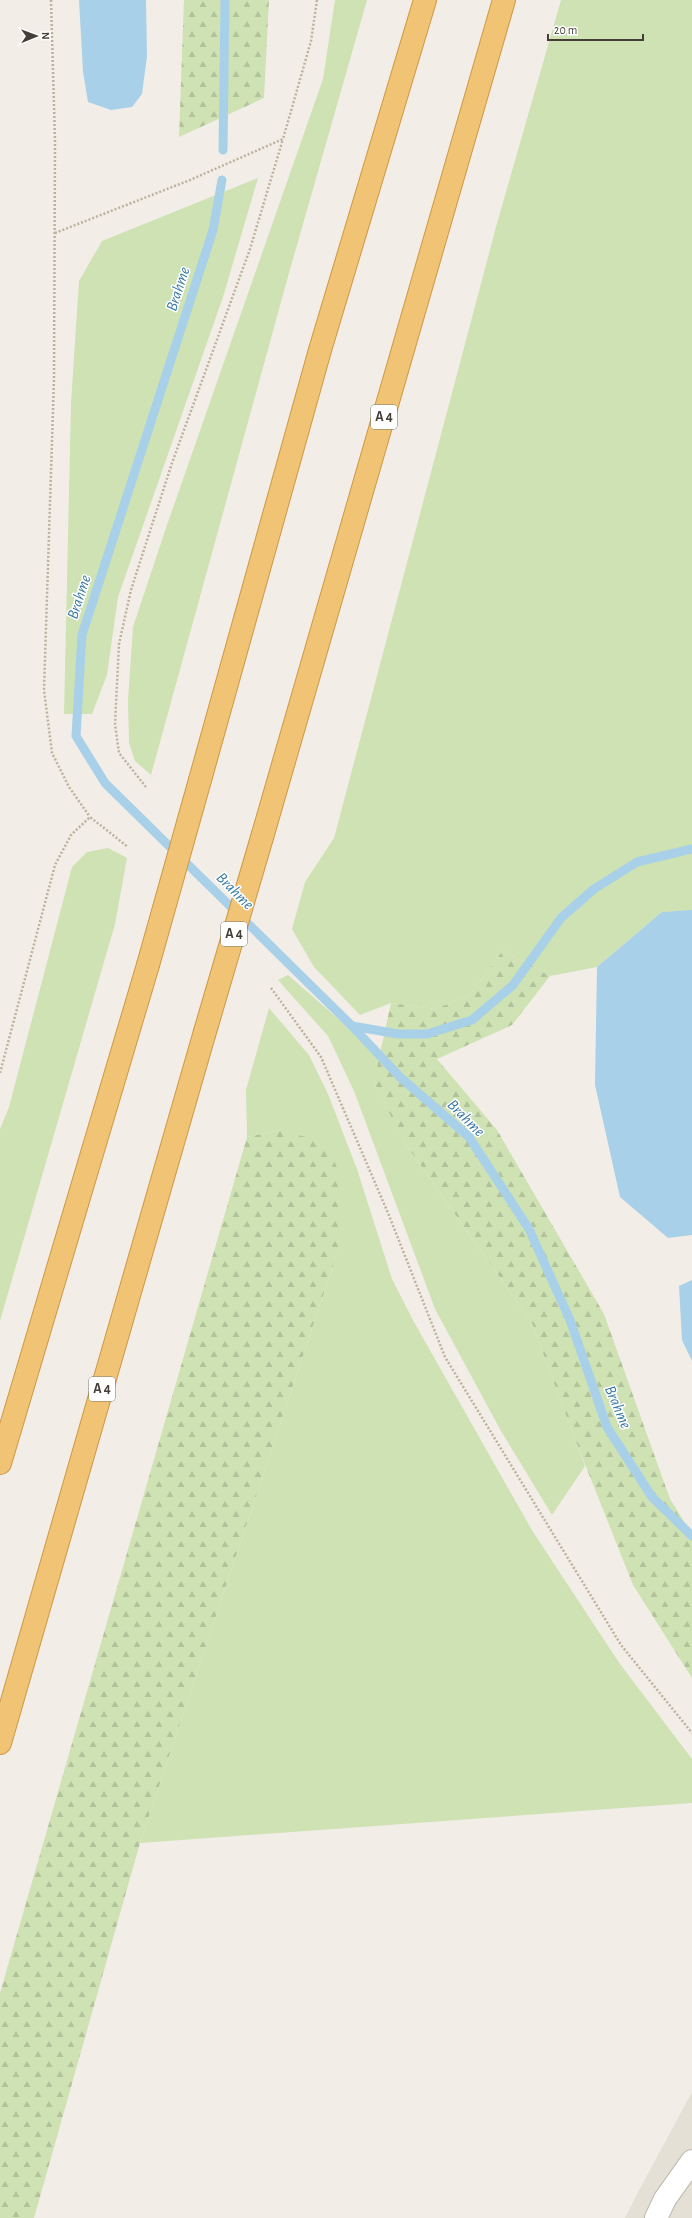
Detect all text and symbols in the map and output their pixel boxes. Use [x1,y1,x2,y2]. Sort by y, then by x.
north arrow [16,16,56,56]
scale bar [548,16,643,42]
text: 20 m [554,24,577,36]
text: N [40,32,51,40]
water label: Brahme [163,265,193,313]
road number: A 4 [371,405,397,429]
water label: Brahme [64,573,94,621]
water label: Brahme [213,869,257,913]
road number: A 4 [221,922,247,946]
water label: Brahme [444,1096,488,1140]
road number: A 4 [89,1377,115,1401]
water label: Brahme [602,1383,634,1431]

